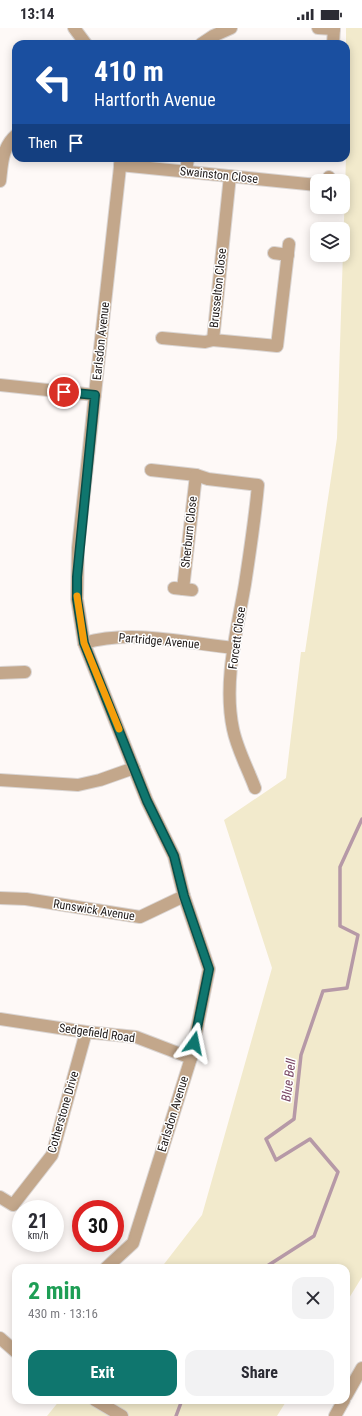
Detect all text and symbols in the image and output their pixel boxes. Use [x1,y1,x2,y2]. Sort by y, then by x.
text: 13:14 [20,5,54,23]
text: 410 m [94,55,164,88]
icon: left [28,56,80,108]
text: Hartforth Avenue [94,89,216,110]
icon: arrive [65,132,87,154]
text: Then [28,134,57,152]
street label: Swainston Close [179,164,259,186]
map controls [310,174,350,262]
button: sound [310,174,350,214]
button: layers [310,222,350,262]
street label: Brusselton Close [207,247,229,329]
street label: Earlsdon Avenue [90,301,112,381]
pin [47,375,81,409]
icon: arrive [53,381,75,403]
street label: Sherburn Close [178,495,200,568]
street label: Forcett Close [226,606,248,670]
street label: Partridge Avenue [118,630,200,652]
street label: Runswick Avenue [52,897,136,923]
street label: Sedgefield Road [58,1021,136,1045]
position arrow [173,1022,215,1064]
water label: Blue Bell [278,1057,299,1102]
street label: Cotherstone Drive [45,1069,81,1155]
street label: Earlsdon Avenue [155,1074,191,1154]
speed limit sign: 30 [72,1200,124,1252]
text: 21 [28,1209,48,1233]
text: km/h [28,1230,48,1241]
text: 2 min [28,1277,81,1305]
button: close [292,1277,334,1319]
text: 430 m · 13:16 [28,1306,98,1321]
button: Exit [28,1350,177,1396]
button: Share [185,1350,334,1396]

